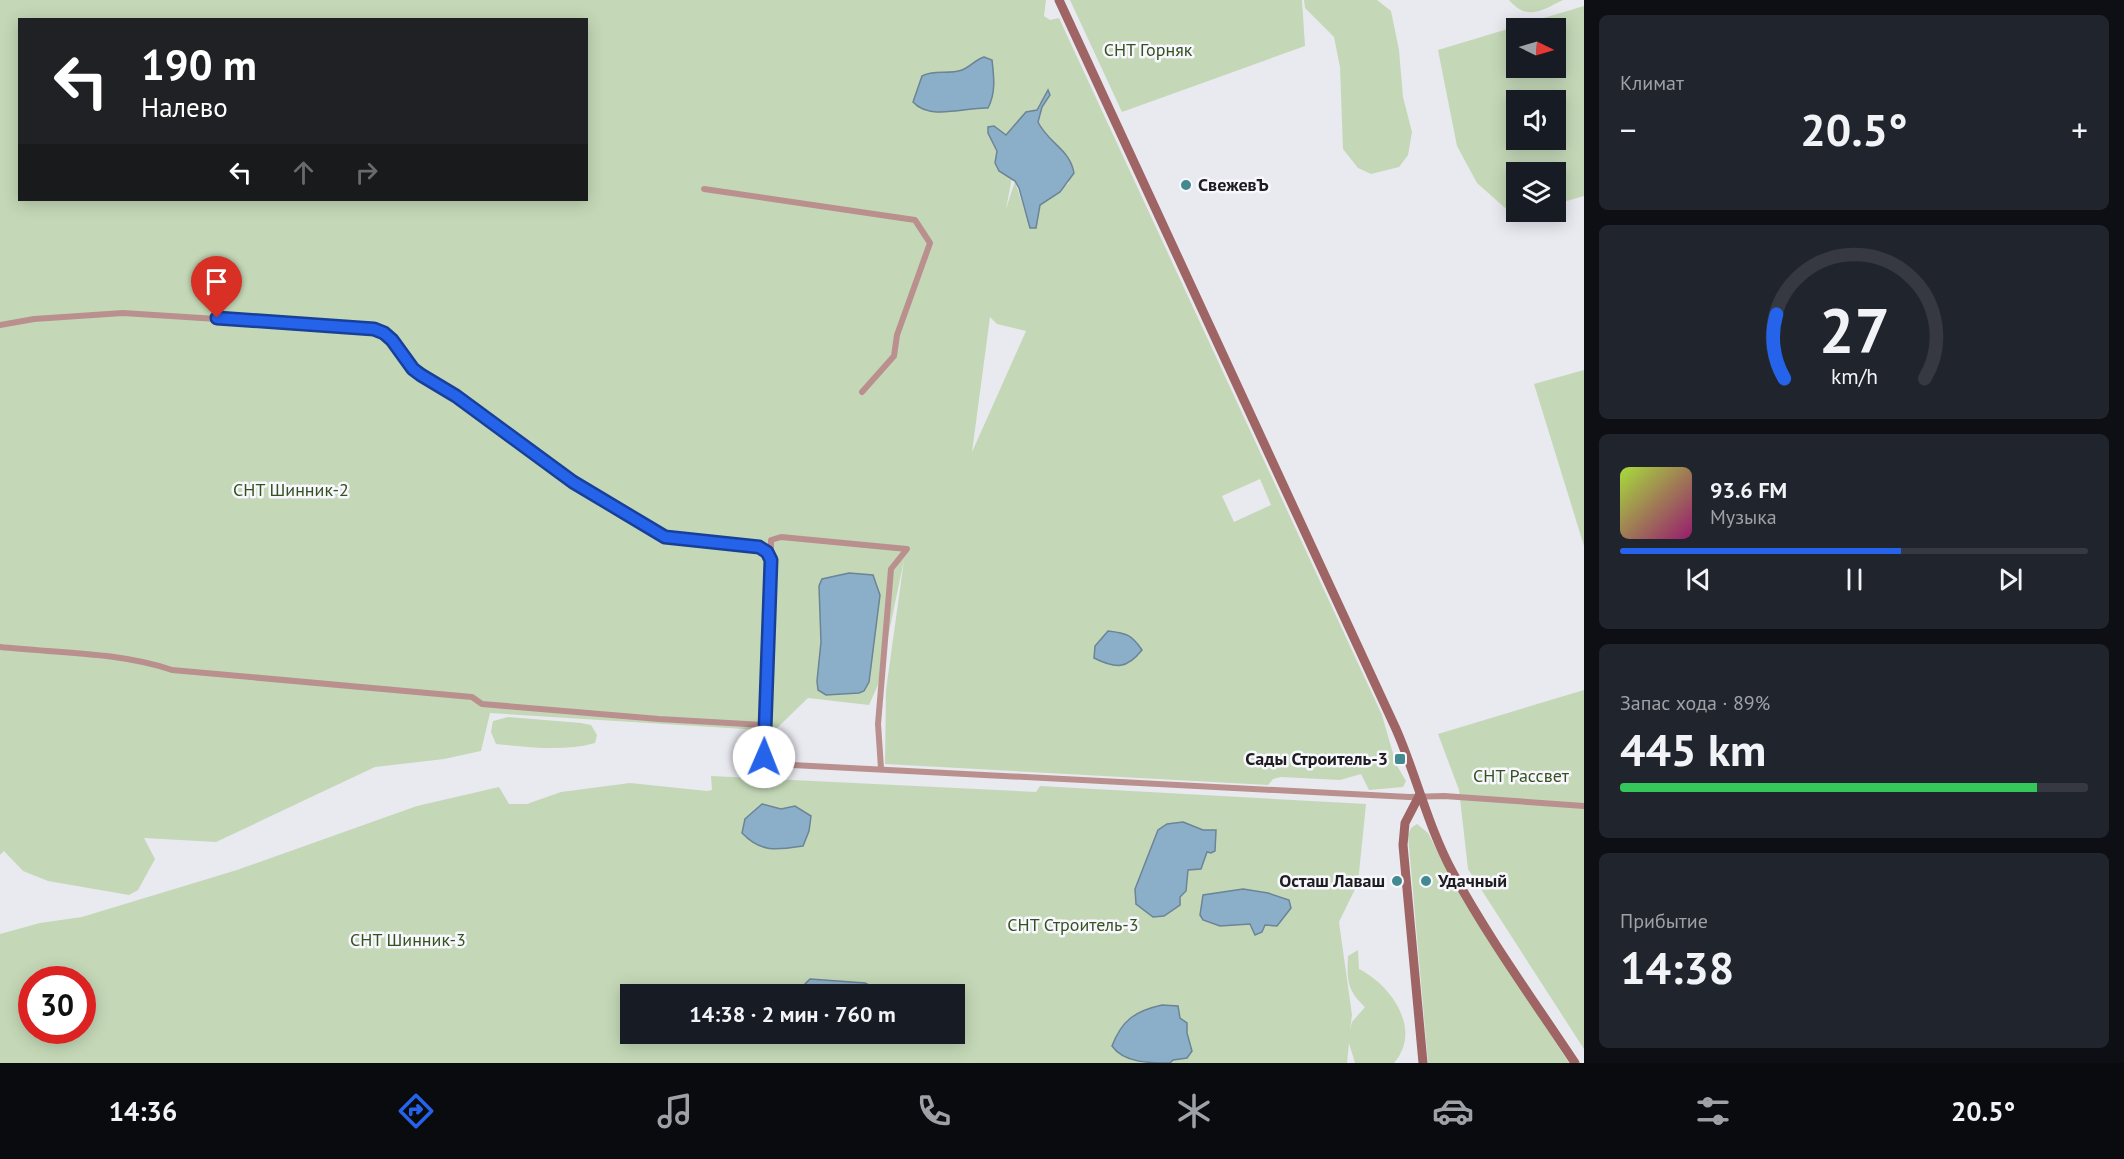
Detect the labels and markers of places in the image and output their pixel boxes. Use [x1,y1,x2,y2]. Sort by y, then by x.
place label: СвежевЪ [1198,173,1269,196]
marker: СвежевЪ [1179,178,1193,192]
pin [191,256,242,318]
place label: Сады Строитель-3 [1245,747,1388,770]
marker: Сады Строитель-3 [1393,752,1407,766]
place label: Осташ Лаваш [1279,869,1385,892]
place label: Удачный [1437,869,1507,892]
marker: Осташ Лаваш [1390,874,1404,888]
marker: Удачный [1419,874,1433,888]

